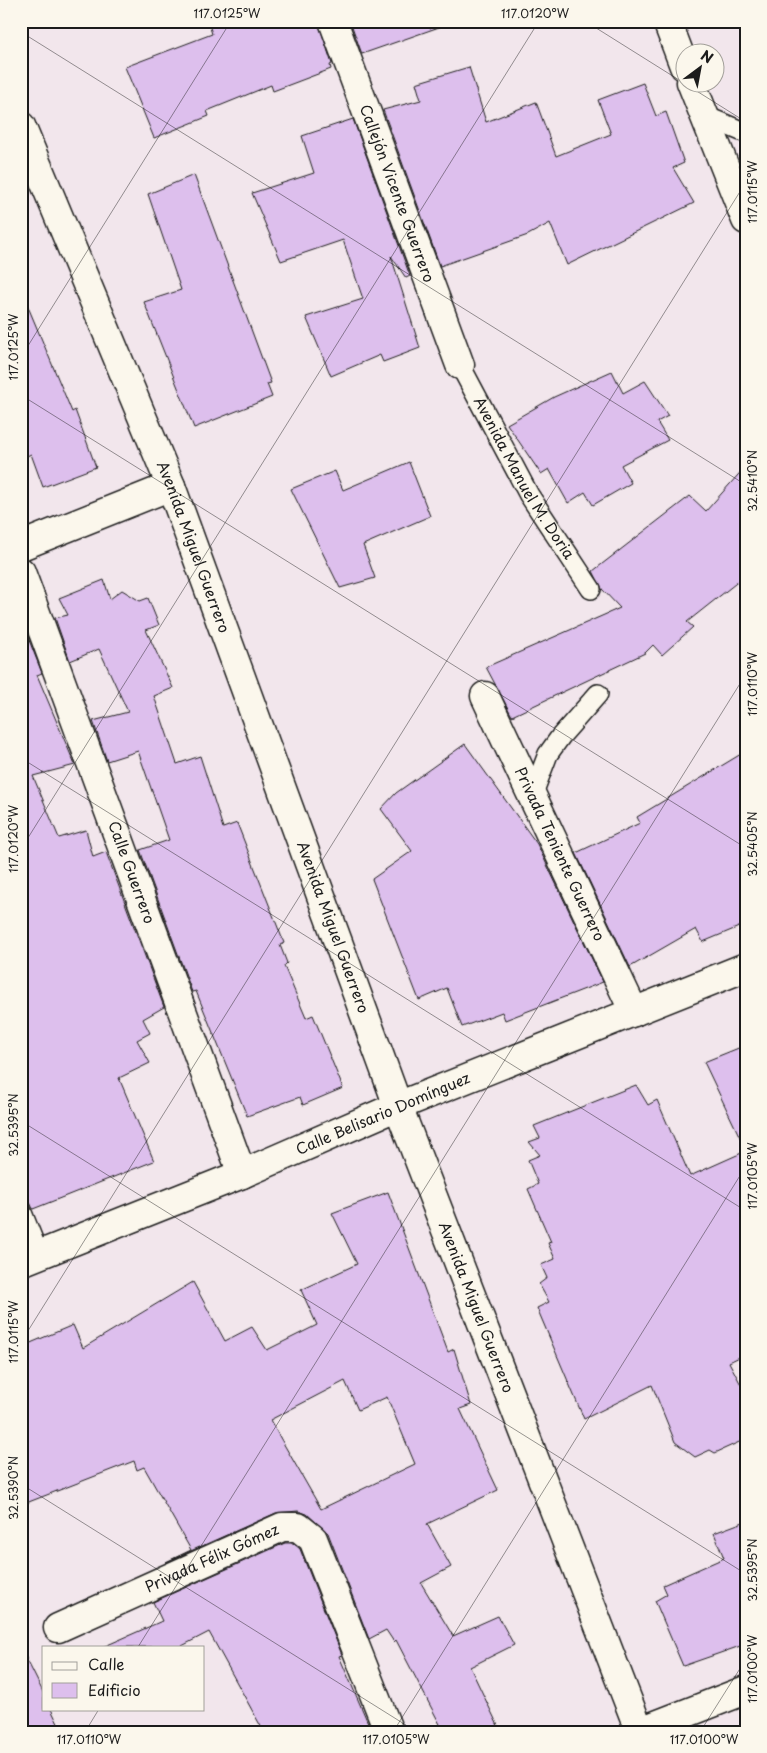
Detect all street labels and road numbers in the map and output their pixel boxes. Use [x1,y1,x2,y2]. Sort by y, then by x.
street label: Callejón Vicente Guerrero [355,101,442,285]
street label: Avenida Manuel M. Doria [469,392,582,564]
street label: Avenida Miguel Guerrero [152,457,237,636]
street label: Privada Teniente Guerrero [510,763,612,944]
street label: Calle Guerrero [103,817,162,926]
street label: Avenida Miguel Guerrero [292,838,376,1016]
street label: Calle Belisario Domínguez [292,1065,473,1160]
street label: Avenida Miguel Guerrero [434,1218,521,1396]
street label: Privada Félix Gómez [141,1517,282,1597]

